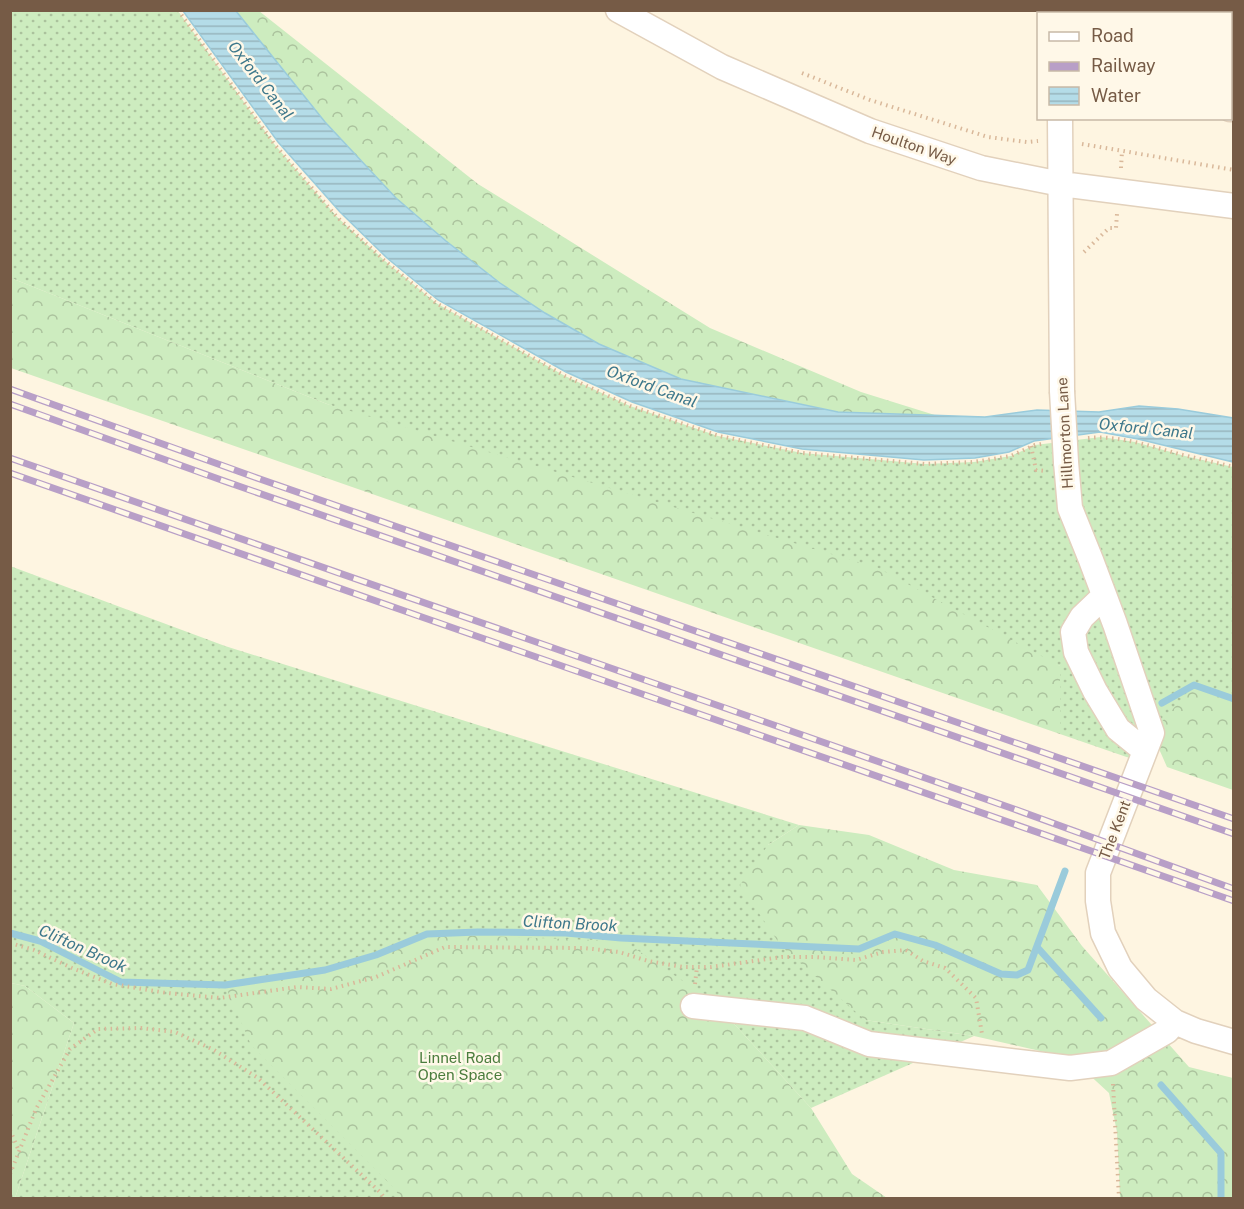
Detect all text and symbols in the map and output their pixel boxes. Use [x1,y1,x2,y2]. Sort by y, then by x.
legend [1037,12,1232,120]
text: Road [1091,25,1134,46]
water label: Oxford Canal [224,37,297,123]
text: Railway [1091,55,1156,76]
text: Water [1091,85,1141,106]
street label: Houlton Way [870,123,959,168]
water label: Oxford Canal [604,361,700,412]
street label: Hillmorton Lane [1053,377,1076,489]
water label: Oxford Canal [1098,414,1194,443]
street label: The Kent [1095,798,1134,862]
water label: Clifton Brook [522,912,618,935]
water label: Clifton Brook [36,921,130,976]
park label: Linnel Road Open Space [418,1049,502,1083]

